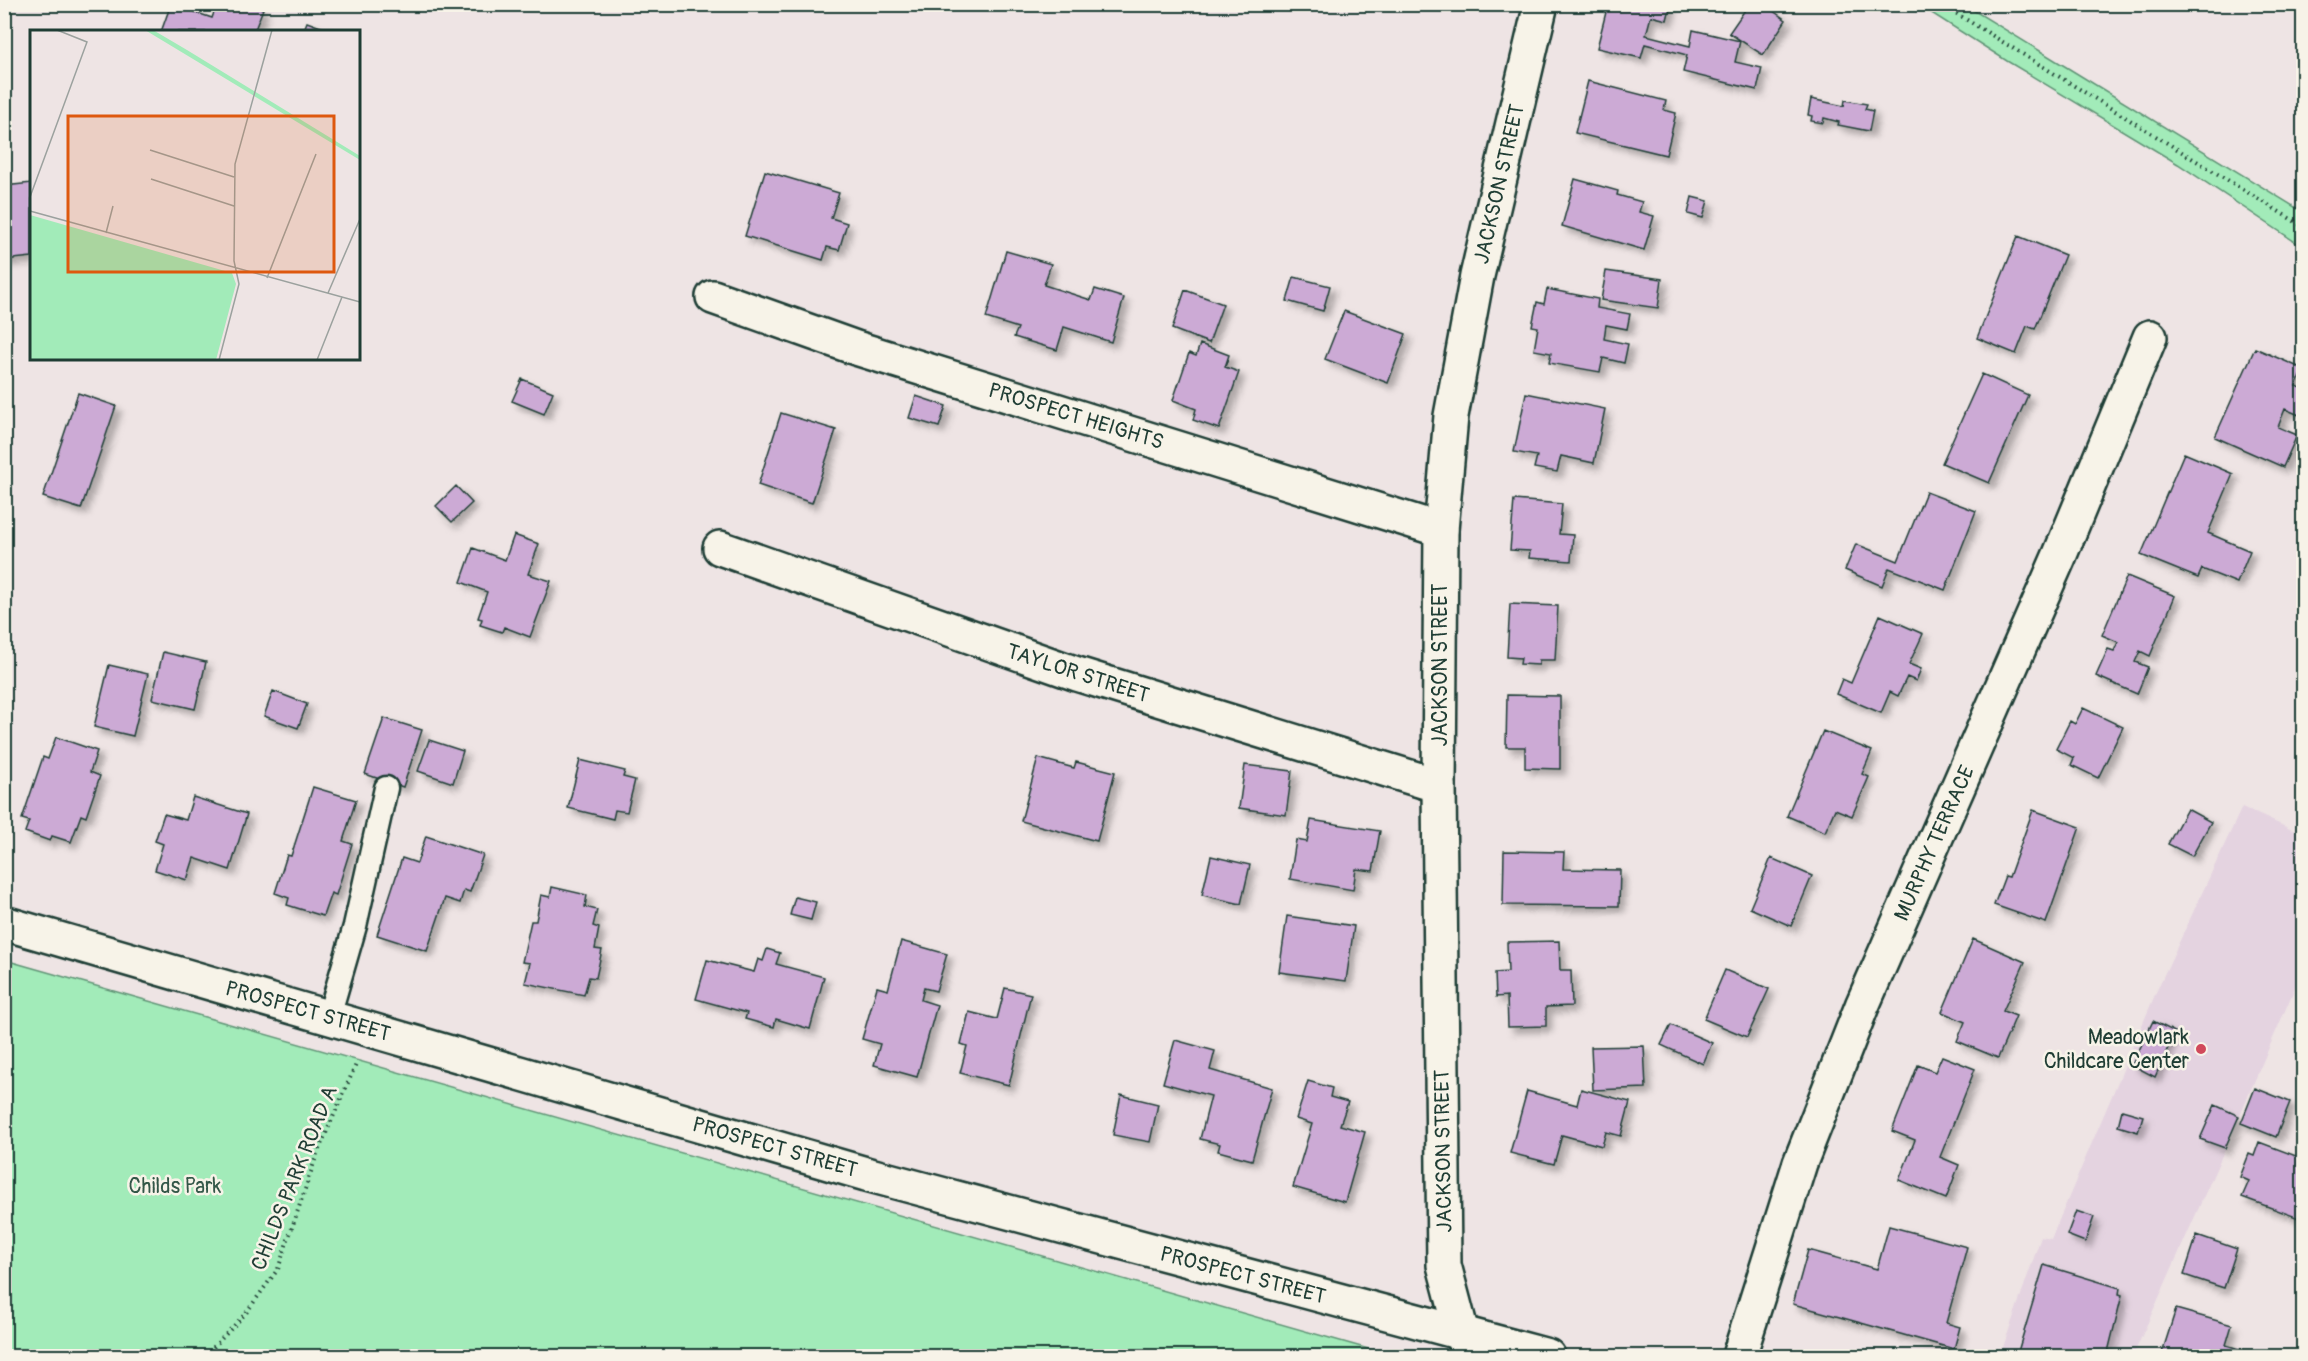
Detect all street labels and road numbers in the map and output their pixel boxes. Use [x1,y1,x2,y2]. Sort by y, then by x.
street label: JACKSON STREET [1468,101,1531,267]
street label: PROSPECT HEIGHTS [985,377,1167,456]
street label: JACKSON STREET [1427,583,1454,747]
street label: TAYLOR STREET [1003,638,1153,709]
street label: MURPHY TERRACE [1888,761,1981,925]
street label: PROSPECT STREET [222,975,394,1048]
street label: JACKSON STREET [1429,1069,1458,1233]
street label: CHILDS PARK ROAD A [245,1082,344,1274]
street label: PROSPECT STREET [689,1111,861,1184]
street label: PROSPECT STREET [1157,1240,1329,1311]

